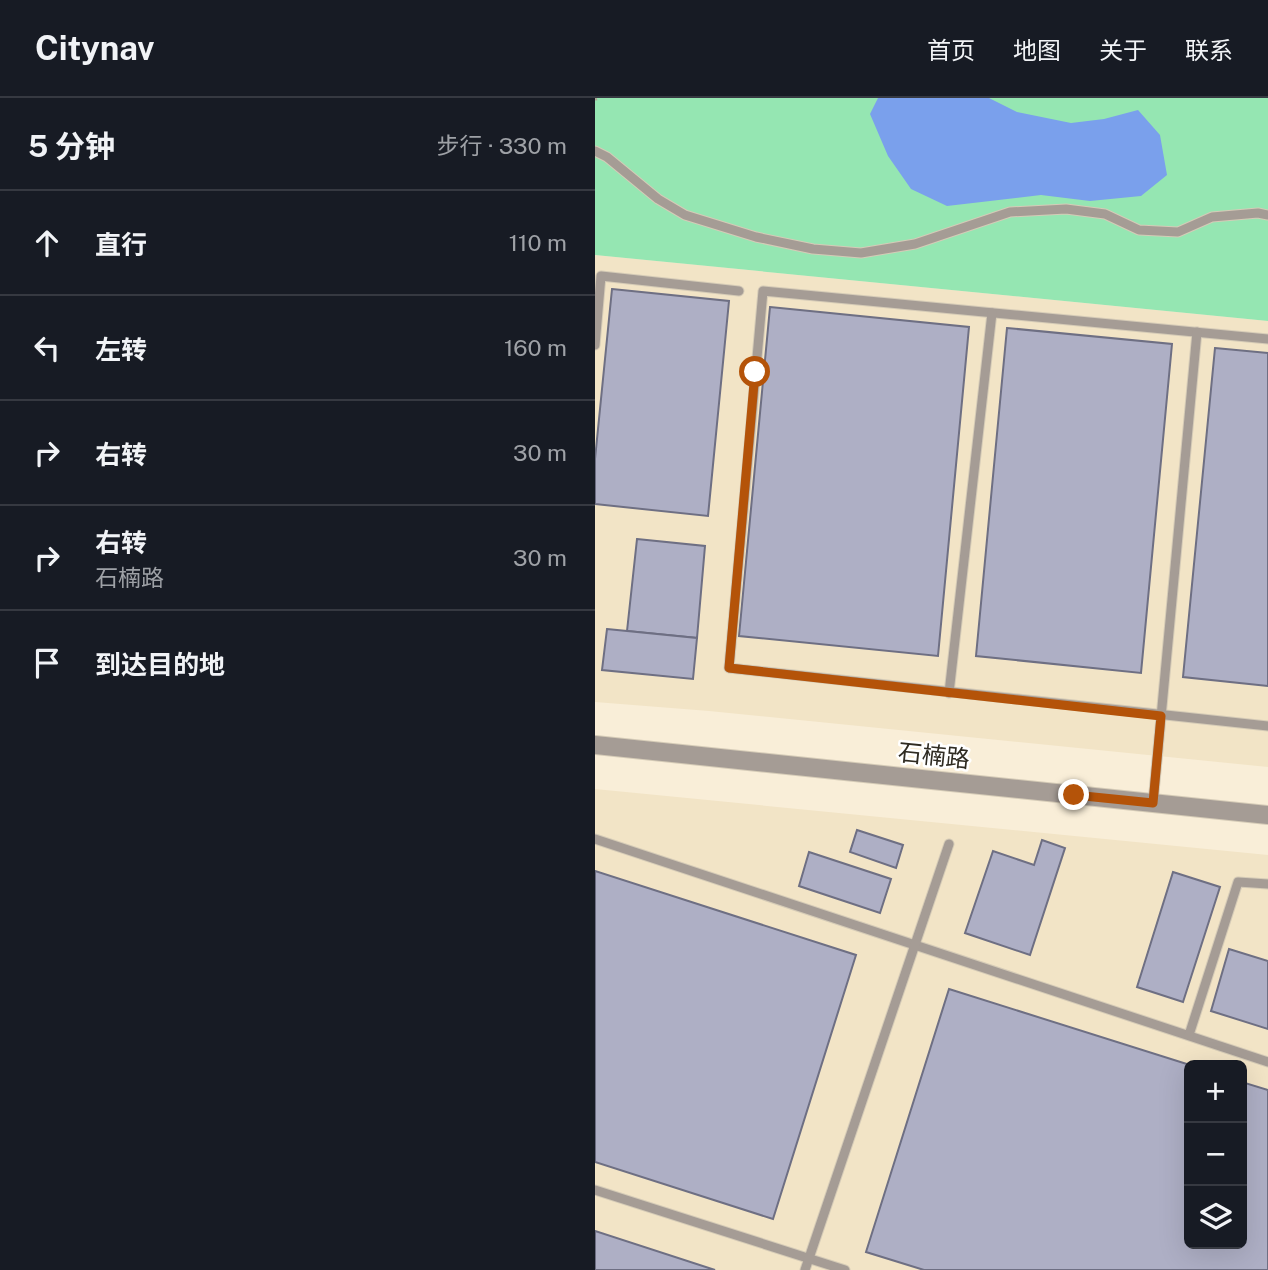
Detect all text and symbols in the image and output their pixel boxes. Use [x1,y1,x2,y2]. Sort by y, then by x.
text: Citynav [35,29,155,67]
text: 首页 [927,36,975,64]
text: 地图 [1013,36,1061,64]
text: 关于 [1099,36,1147,64]
text: 联系 [1185,36,1233,64]
text: 5 分钟 [28,128,115,164]
text: 步行 · 330 m [436,132,567,159]
icon: ahead [28,224,66,262]
text: 直行 [95,229,147,260]
text: 110 m [509,229,567,256]
icon: left [28,329,66,367]
text: 左转 [95,334,147,365]
text: 160 m [504,334,567,361]
route start [739,356,770,387]
icon: right [28,434,66,472]
text: 右转 [95,439,147,470]
text: 30 m [513,439,567,466]
text: 右转 [95,527,147,558]
icon: right [28,539,66,577]
text: 30 m [513,544,567,571]
text: 石楠路 [95,564,164,591]
icon: arrive [28,644,66,682]
text: 到达目的地 [95,649,225,680]
street label: 石楠路 [897,737,971,773]
route end [1058,779,1089,810]
map controls [1184,1060,1247,1249]
button: + [1184,1060,1247,1123]
button: − [1184,1123,1247,1186]
button: layers [1184,1186,1247,1249]

